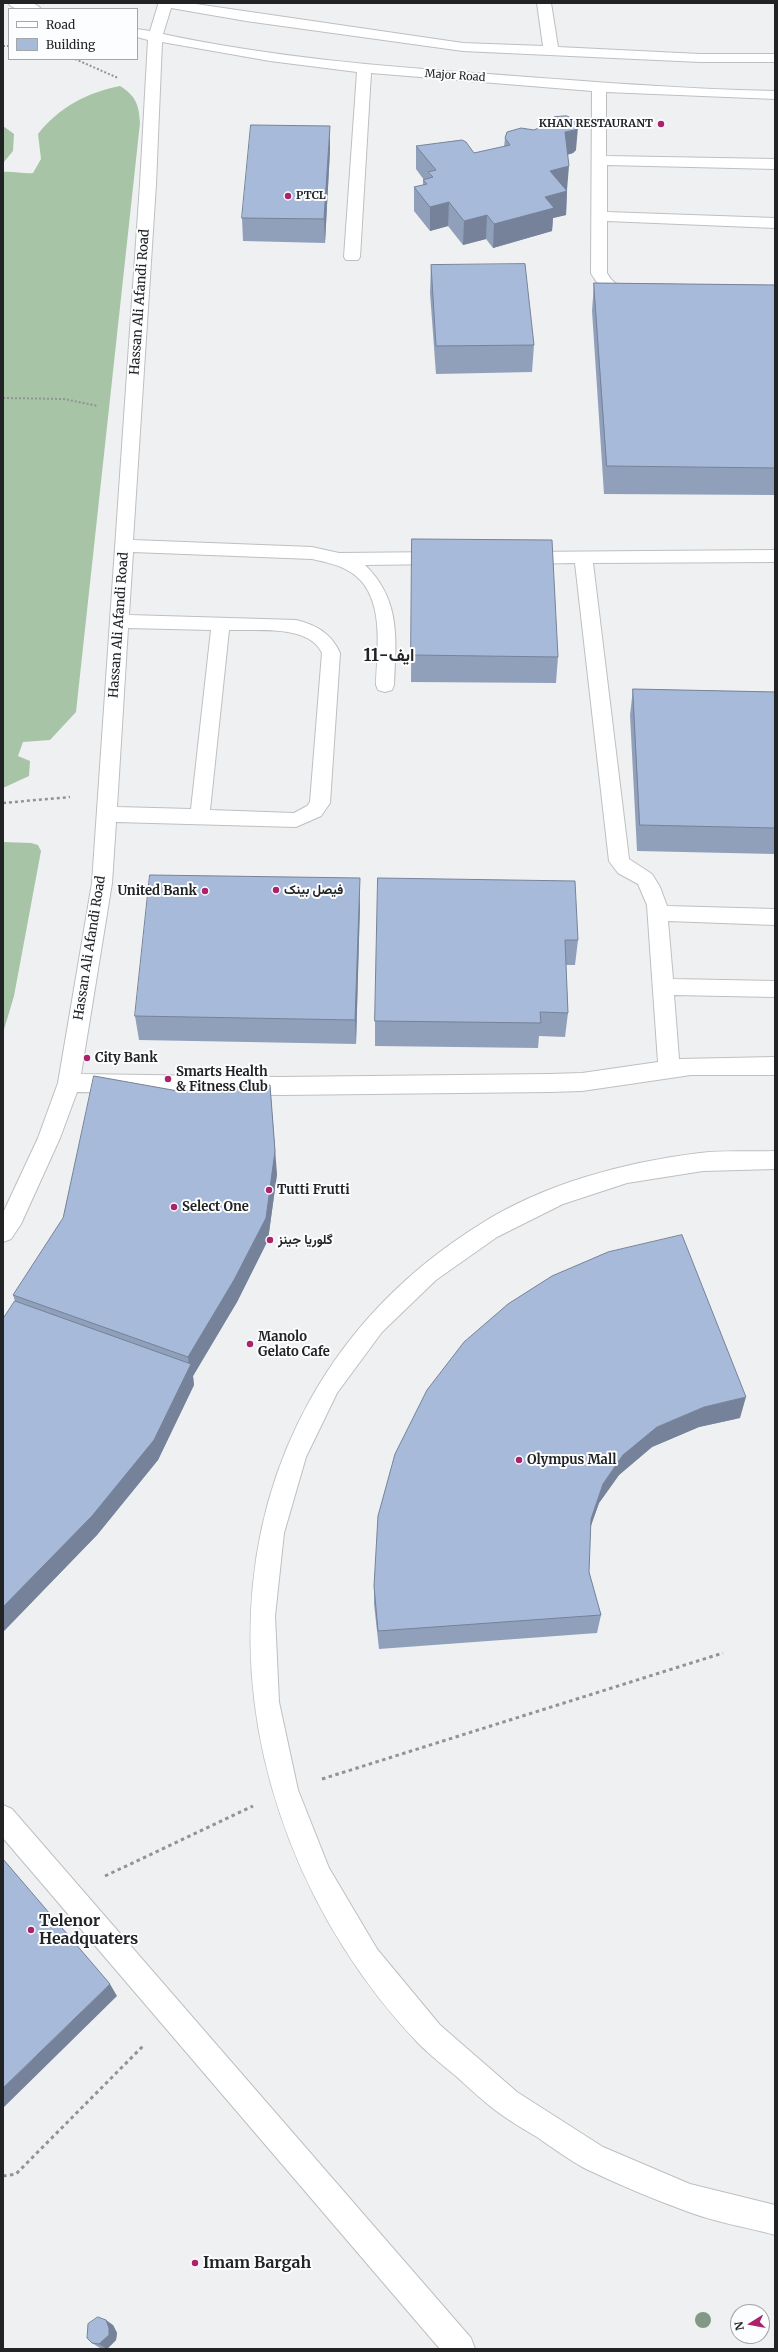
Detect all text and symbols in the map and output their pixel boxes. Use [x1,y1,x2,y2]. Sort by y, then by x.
legend [8,8,138,60]
text: Road [46,17,75,32]
text: Building [46,37,95,52]
street label: Major Road [424,67,486,85]
place label: KHAN RESTAURANT [539,117,653,131]
marker: KHAN RESTAURANT [656,119,666,129]
place label: PTCL [296,189,326,203]
marker: PTCL [283,191,293,201]
street label: Hassan Ali Afandi Road [127,229,153,375]
street label: Hassan Ali Afandi Road [106,552,132,698]
district label: ایف-11 [364,646,414,666]
street label: Hassan Ali Afandi Road [71,875,109,1021]
place label: فیصل بینک [284,882,343,898]
place label: United Bank [117,883,197,899]
marker: فیصل بینک [271,885,281,895]
marker: United Bank [200,886,210,896]
place label: City Bank [95,1050,158,1066]
marker: City Bank [82,1053,92,1063]
place label: Smarts Health & Fitness Club [176,1064,268,1095]
marker: Smarts Health & Fitness Club [163,1074,173,1084]
place label: Tutti Frutti [277,1182,350,1198]
marker: Tutti Frutti [264,1185,274,1195]
place label: Select One [182,1199,249,1215]
marker: Select One [169,1202,179,1212]
place label: گلوریا جینز [278,1232,333,1248]
marker: گلوریا جینز [265,1235,275,1245]
place label: Manolo Gelato Cafe [258,1329,330,1360]
marker: Manolo Gelato Cafe [245,1339,255,1349]
place label: Olympus Mall [527,1452,616,1468]
marker: Olympus Mall [514,1455,524,1465]
place label: Telenor Headquaters [39,1911,138,1949]
marker: Telenor Headquaters [26,1925,36,1935]
place label: Imam Bargah [203,2253,311,2273]
marker: Imam Bargah [190,2258,200,2268]
north arrow [730,2304,770,2344]
text: N [732,2320,747,2332]

